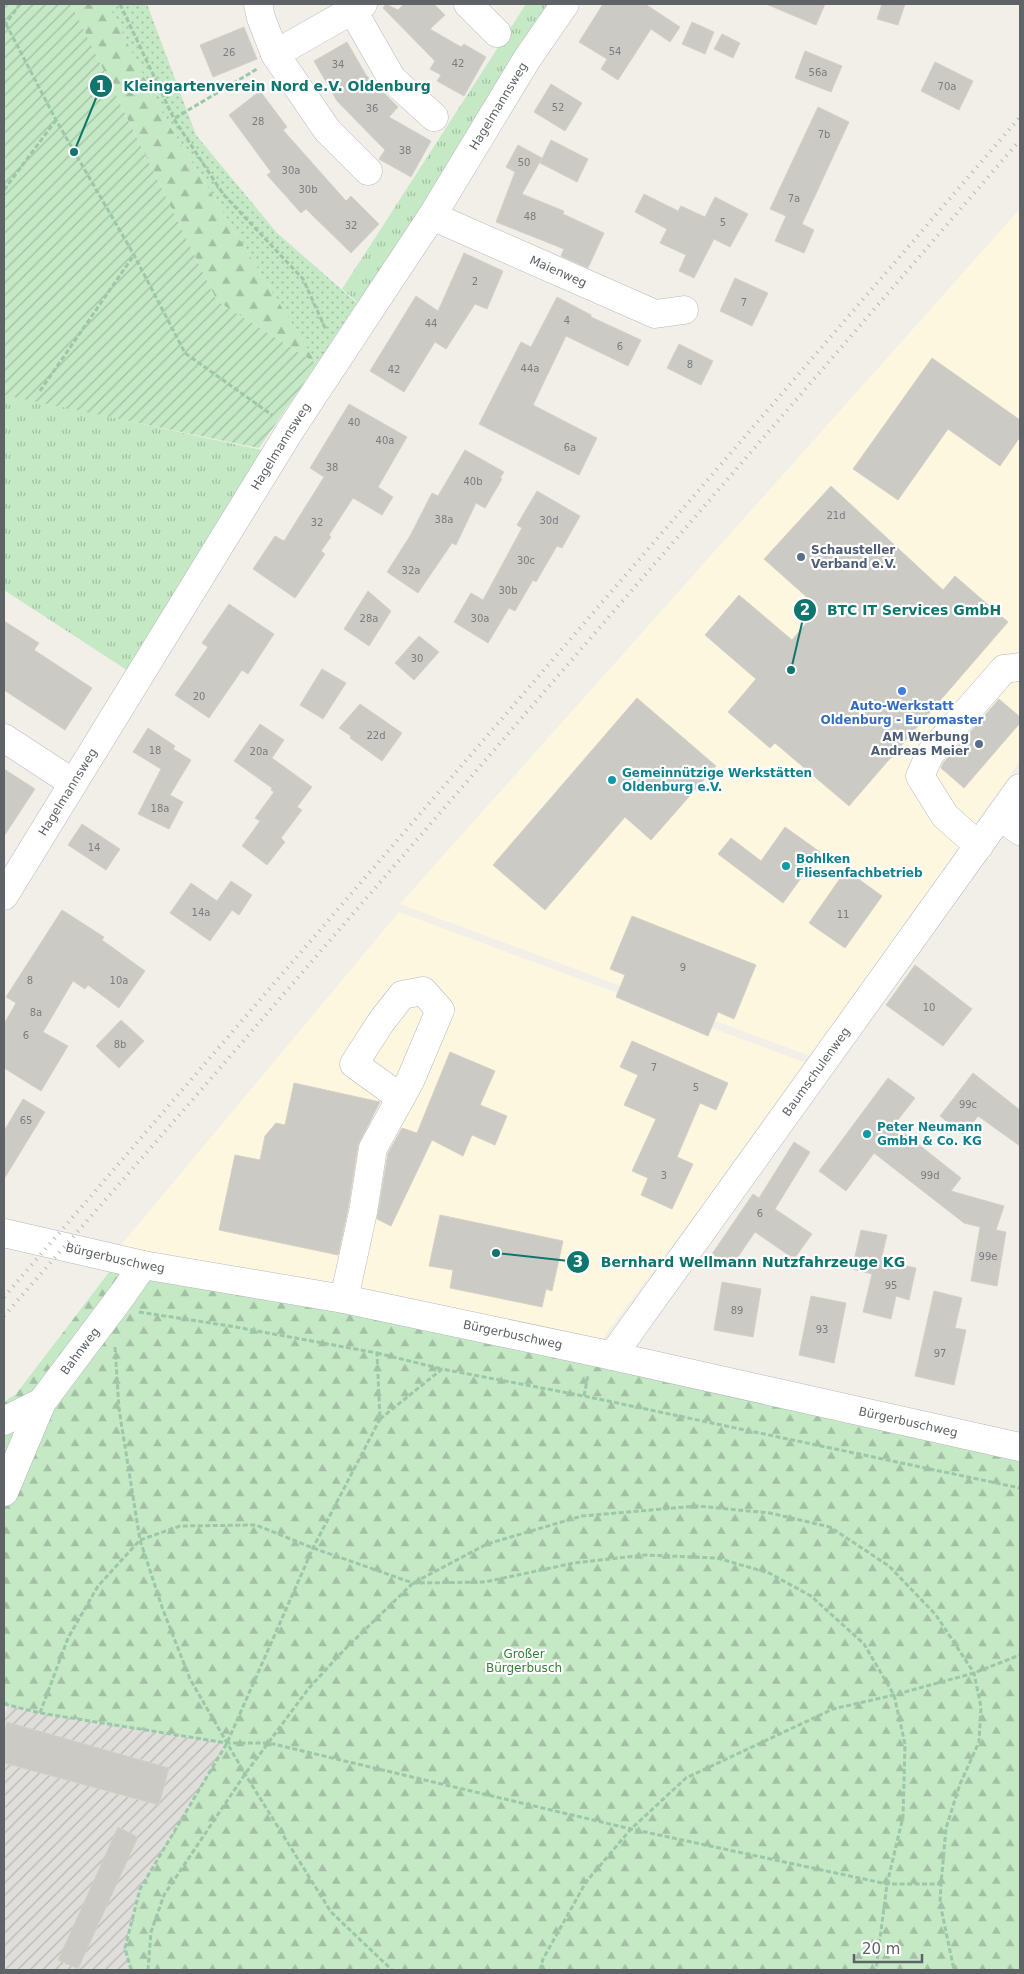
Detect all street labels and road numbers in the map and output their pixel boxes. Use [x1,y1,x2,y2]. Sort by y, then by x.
street label: Hagelmannsweg [467,60,530,153]
street label: Maienweg [528,253,589,290]
street label: Hagelmannsweg [248,400,313,492]
street label: Hagelmannsweg [36,746,100,838]
street label: Baumschulenweg [780,1025,853,1119]
street label: Bürgerbuschweg [64,1240,166,1276]
street label: Bürgerbuschweg [462,1317,564,1352]
street label: Bahnweg [58,1325,102,1378]
street label: Bürgerbuschweg [857,1404,959,1440]

